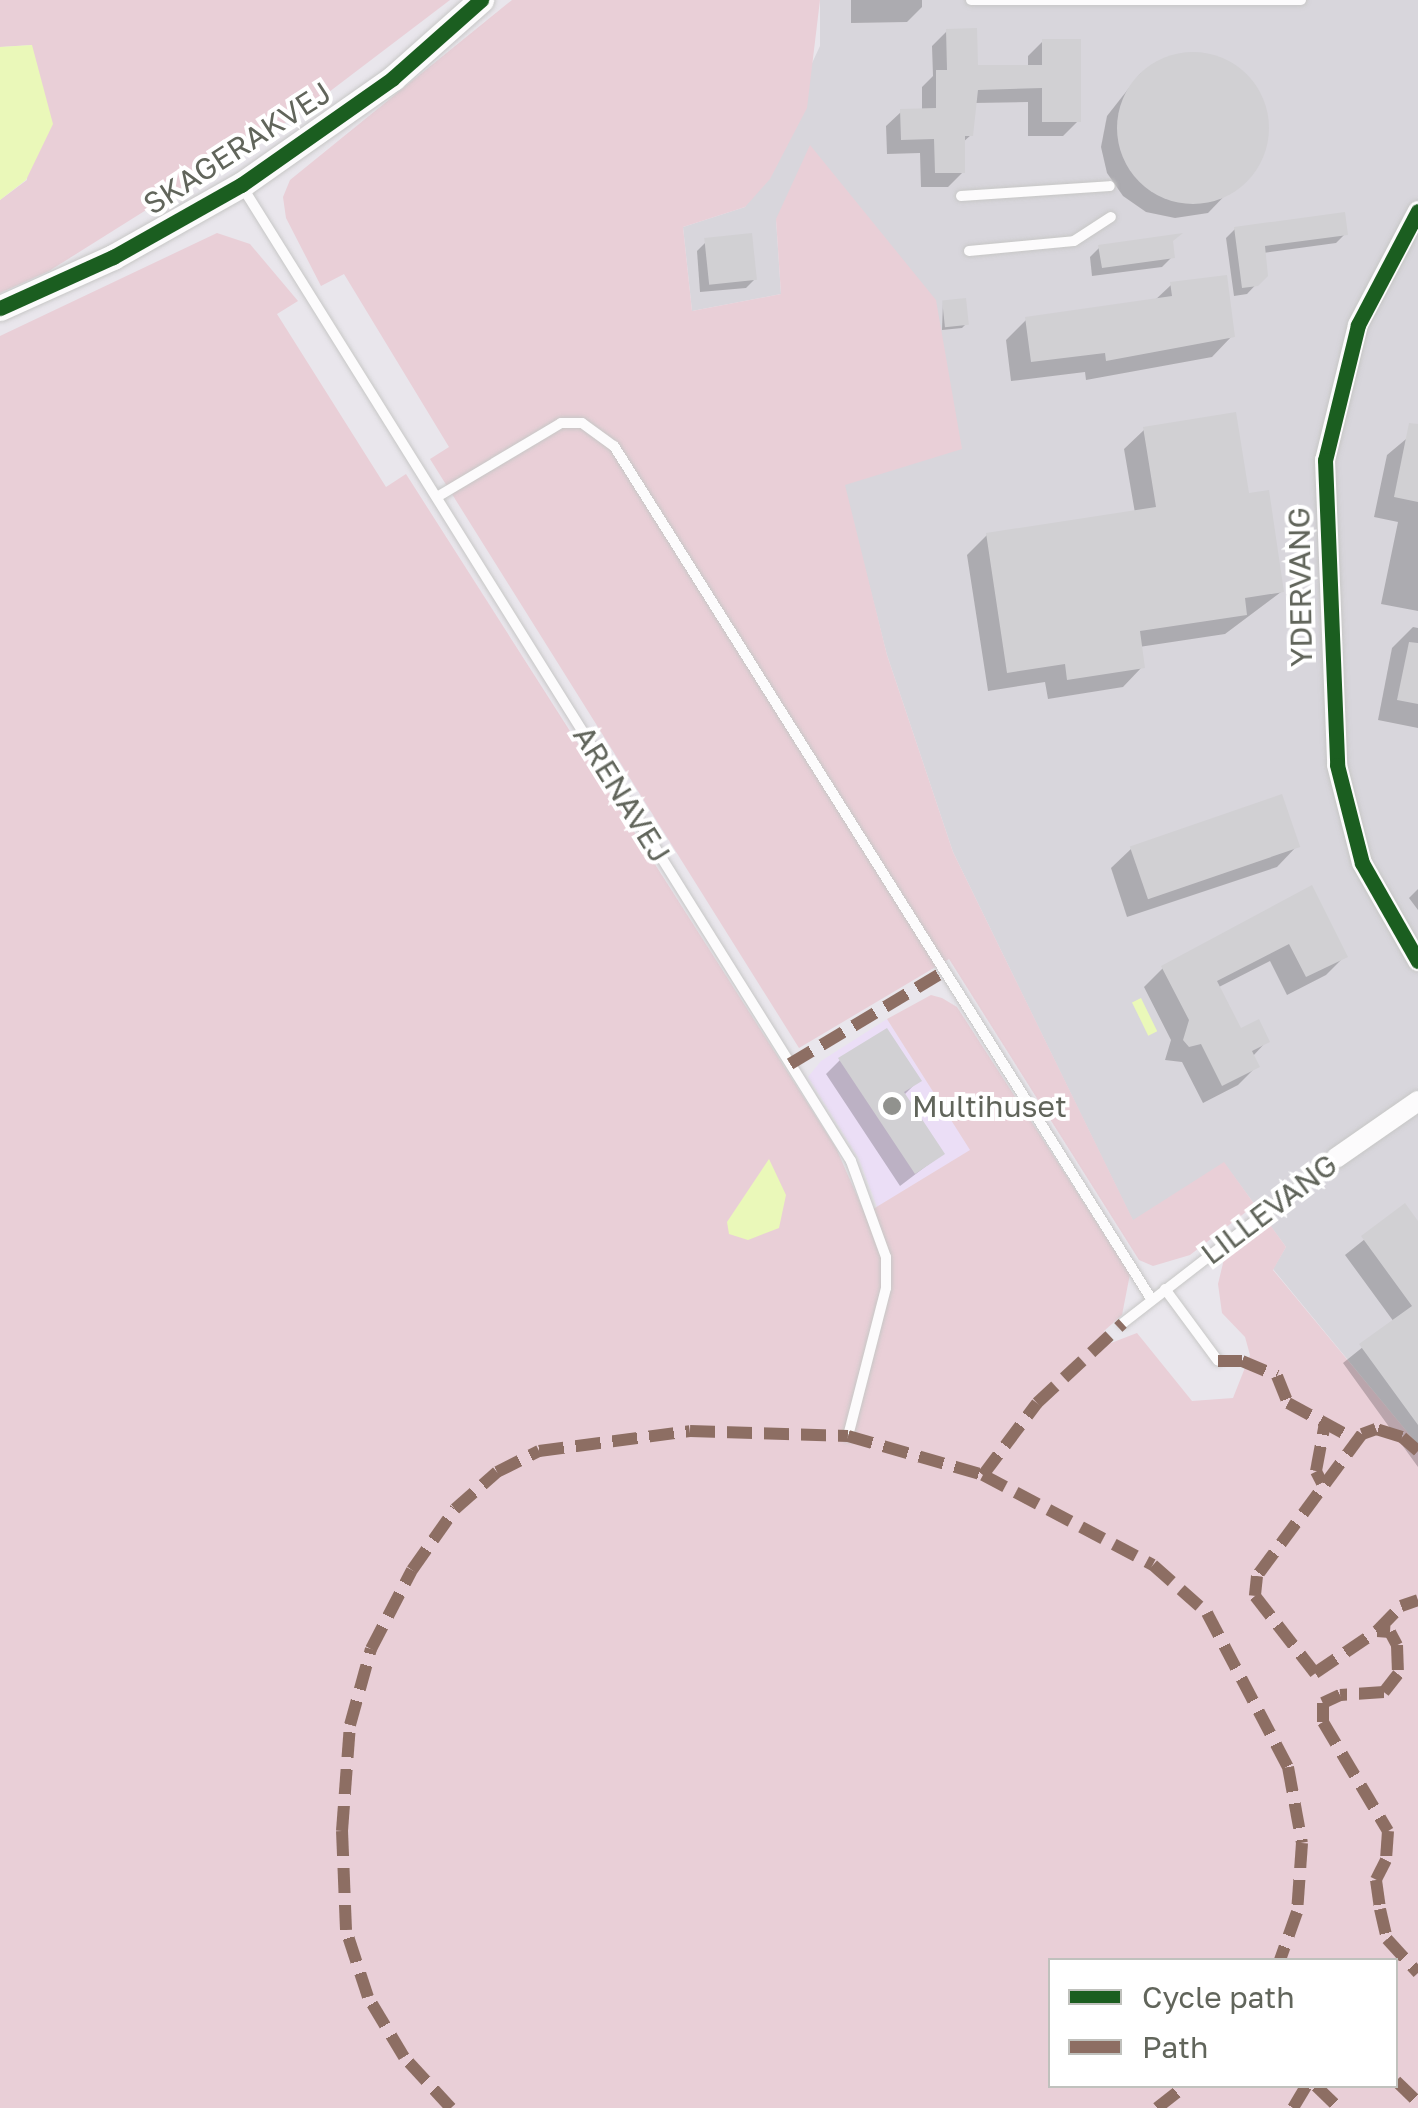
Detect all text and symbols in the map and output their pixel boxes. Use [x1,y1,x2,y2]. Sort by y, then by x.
street label: SKAGERAKVEJ [137,74,337,222]
street label: YDERVANG [1281,507,1319,667]
street label: ARENAVEJ [566,719,678,869]
place label: Multihuset [912,1088,1067,1124]
marker: Multihuset [881,1095,903,1117]
street label: LILLEVANG [1194,1146,1344,1272]
legend [1048,1958,1398,2088]
text: Cycle path [1142,1979,1295,2015]
text: Path [1142,2029,1208,2065]

